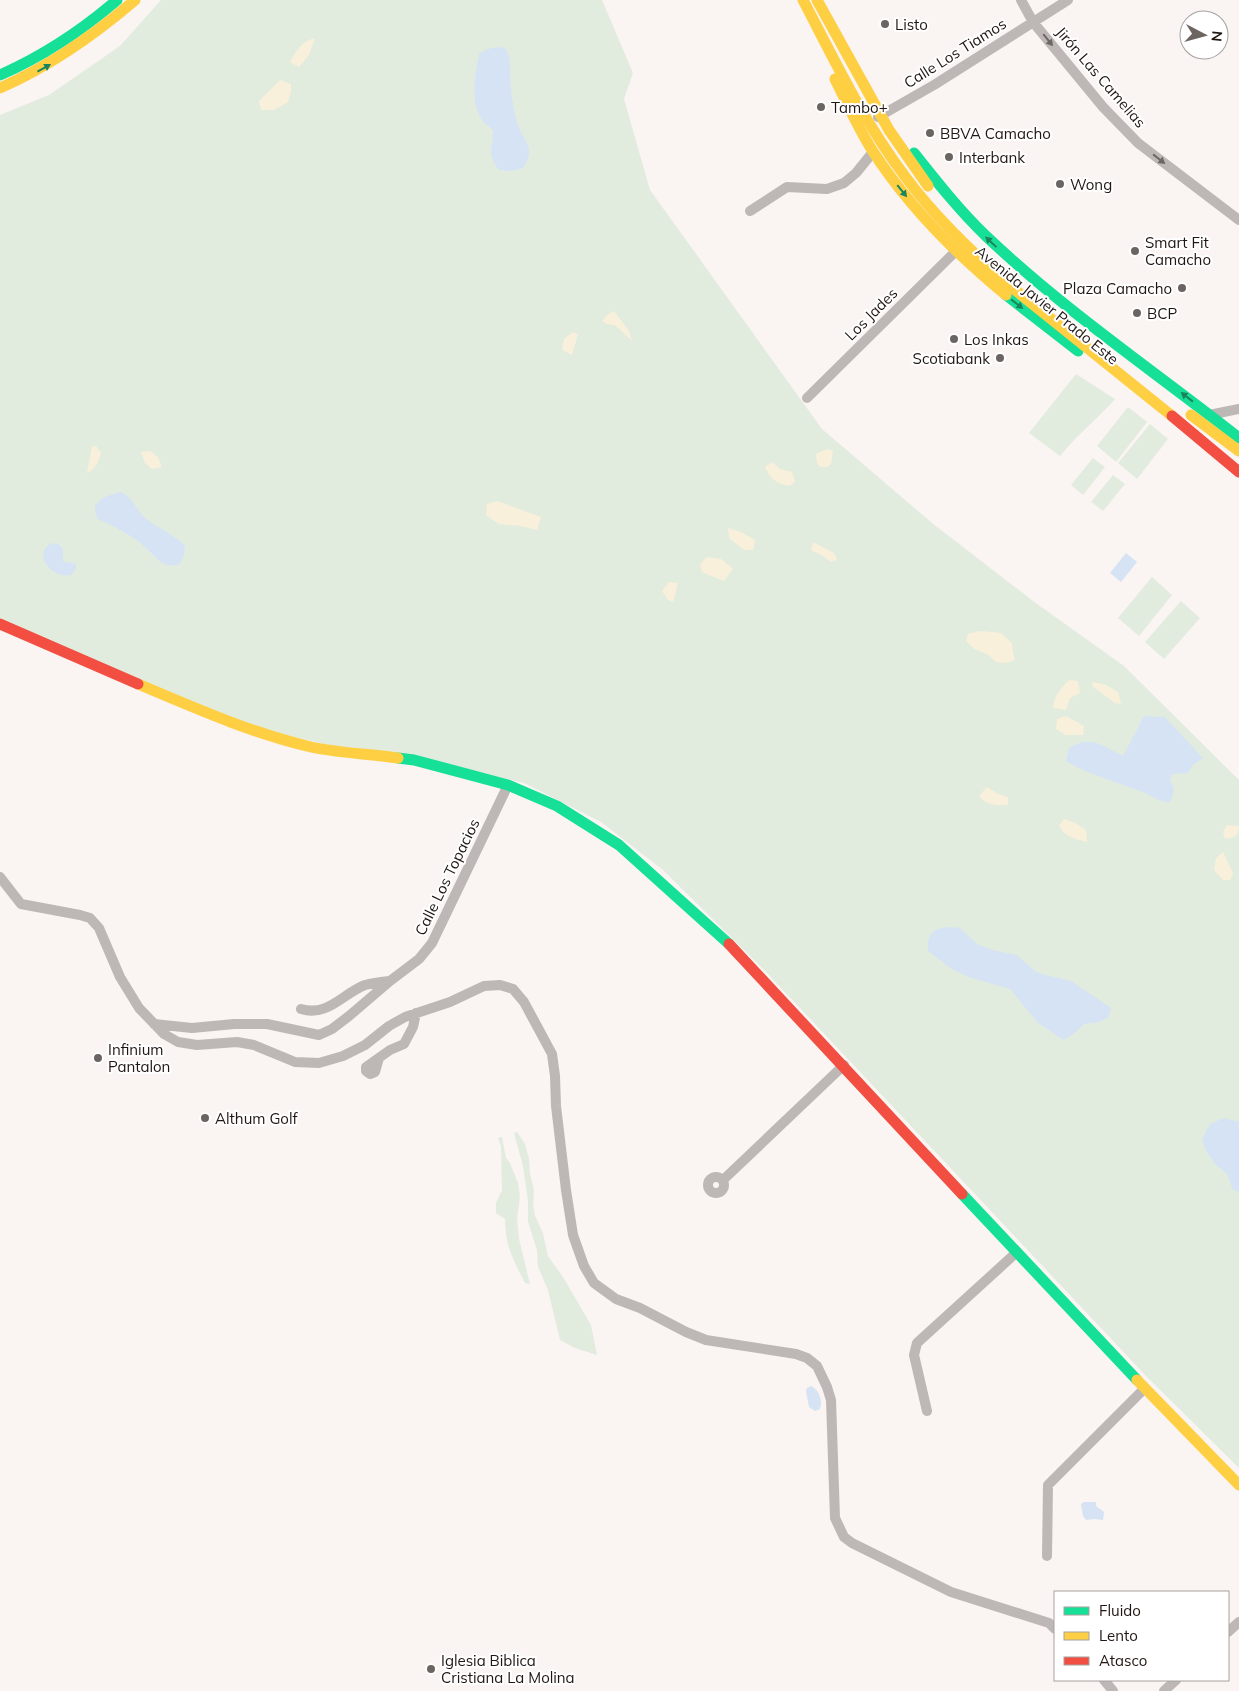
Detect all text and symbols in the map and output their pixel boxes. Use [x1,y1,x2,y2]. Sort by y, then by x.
north arrow [1179,10,1229,60]
street label: Calle Los Tiamos [900,14,1010,92]
place label: Listo [895,15,928,34]
marker: Listo [879,18,891,30]
street label: Jirón Las Camelias [1052,23,1150,131]
text: N [1207,30,1226,43]
one-way arrow [1043,34,1054,47]
one-way arrow [37,64,51,72]
place label: Tambo+ [831,98,888,117]
marker: Tambo+ [815,101,827,113]
place label: BBVA Camacho [940,124,1051,143]
marker: BBVA Camacho [924,127,936,139]
place label: Interbank [959,148,1025,167]
marker: Interbank [943,151,955,163]
one-way arrow [1152,154,1166,164]
place label: Wong [1070,175,1112,194]
marker: Wong [1054,178,1066,190]
one-way arrow [896,184,907,197]
place label: Smart Fit Camacho [1145,233,1211,269]
one-way arrow [985,236,997,248]
street label: Avenida Javier Prado Este [972,241,1122,369]
marker: Smart Fit Camacho [1129,245,1141,257]
place label: Plaza Camacho [1063,279,1172,298]
marker: Plaza Camacho [1176,282,1188,294]
street label: Los Jades [841,284,901,344]
one-way arrow [1011,299,1024,310]
place label: BCP [1147,304,1177,323]
marker: BCP [1131,307,1143,319]
place label: Los Inkas [964,330,1029,349]
marker: Los Inkas [948,333,960,345]
place label: Scotiabank [913,349,990,368]
marker: Scotiabank [994,352,1006,364]
one-way arrow [1180,392,1194,402]
street label: Calle Los Topacios [410,815,484,939]
place label: Infinium Pantalon [108,1040,170,1076]
marker: Infinium Pantalon [92,1052,104,1064]
place label: Althum Golf [215,1109,298,1128]
marker: Althum Golf [199,1112,211,1124]
legend [1054,1591,1229,1681]
text: Fluido [1099,1601,1141,1620]
text: Lento [1099,1626,1138,1645]
place label: Iglesia Biblica Cristiana La Molina [441,1651,575,1687]
text: Atasco [1099,1651,1147,1670]
marker: Iglesia Biblica Cristiana La Molina [425,1663,437,1675]

